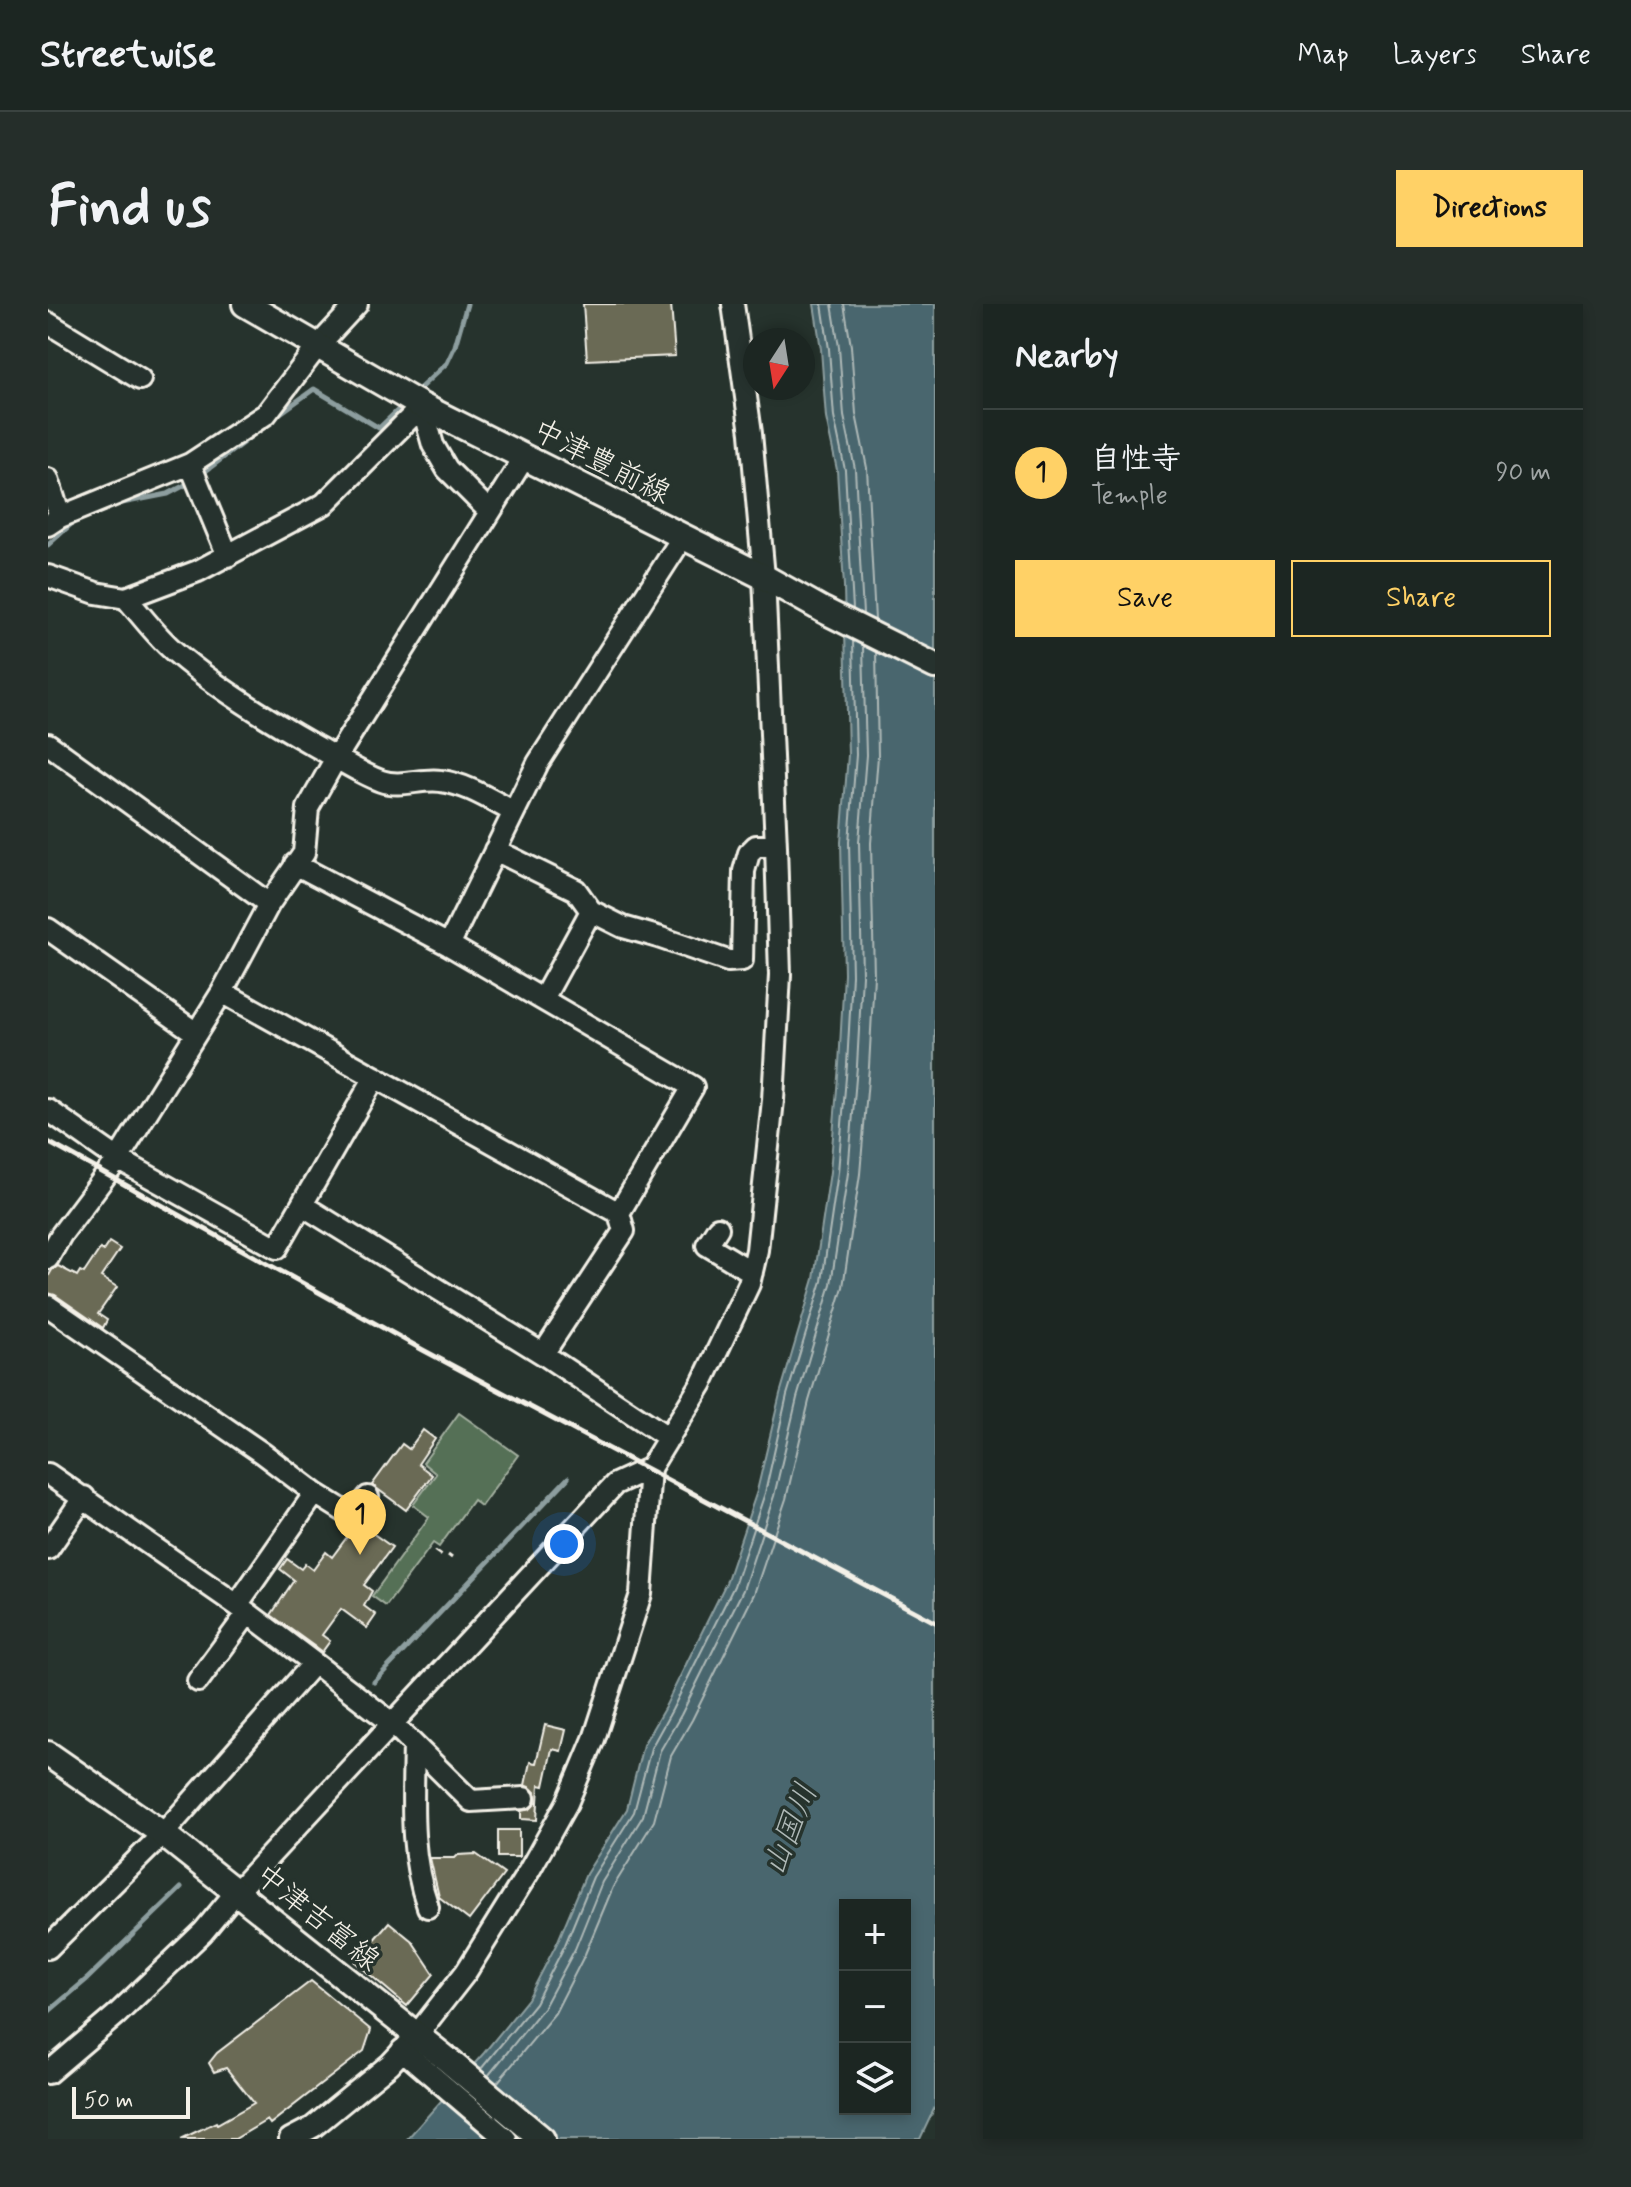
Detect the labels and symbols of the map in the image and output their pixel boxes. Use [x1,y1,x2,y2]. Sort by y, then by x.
north arrow [743,328,815,400]
street label: 中津豊前線 [526,411,677,514]
pin: 1 [334,1489,386,1555]
your location [544,1524,584,1564]
water label: 山国川 [753,1777,828,1882]
street label: 中津吉富線 [246,1856,388,1981]
scale bar [72,2083,190,2119]

